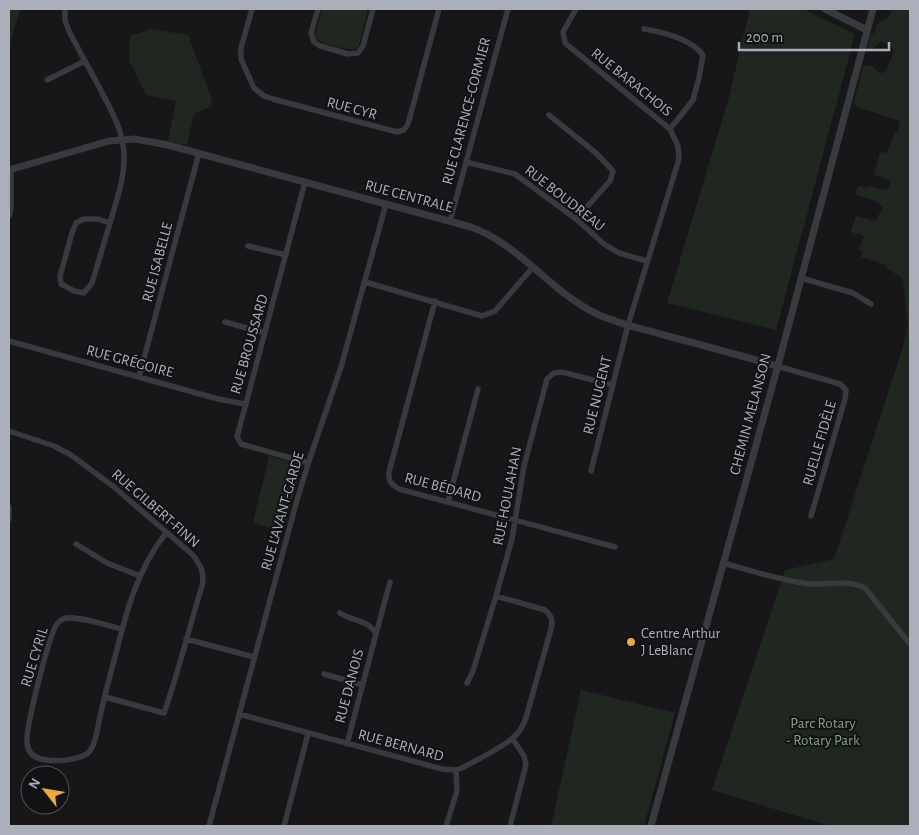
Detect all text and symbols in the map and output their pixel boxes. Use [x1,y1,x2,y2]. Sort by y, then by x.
scale bar [739,20,889,52]
text: 200 m [746,30,783,45]
street label: RUE CLARENCE-CORMIER [440,36,493,186]
street label: RUE BARACHOIS [588,45,675,119]
street label: RUE CYR [325,95,379,122]
street label: RUE BOUDREAU [522,163,608,234]
street label: RUE CENTRALE [363,178,454,215]
street label: RUE ISABELLE [140,221,175,304]
street label: RUE BROUSSARD [228,292,271,396]
street label: RUE GRÉGOIRE [85,341,176,380]
street label: CHEMIN MELANSON [727,352,774,476]
street label: RUE NUGENT [580,354,615,436]
street label: RUELLE FIDÈLE [798,398,839,487]
street label: RUE HOULAHAN [491,446,524,547]
street label: RUE L'AVANT-GARDE [258,450,307,572]
street label: RUE GILBERT-FINN [109,466,202,550]
street label: RUE BÉDARD [403,468,484,505]
street label: RUE CYRIL [18,625,51,689]
place label: Centre Arthur J LeBlanc [641,626,721,658]
marker: Centre Arthur J LeBlanc [625,636,637,648]
street label: RUE DANOIS [332,648,367,725]
park label: Parc Rotary - Rotary Park [786,716,860,748]
street label: RUE BERNARD [357,727,445,764]
north arrow [20,765,70,815]
text: N [26,776,43,792]

